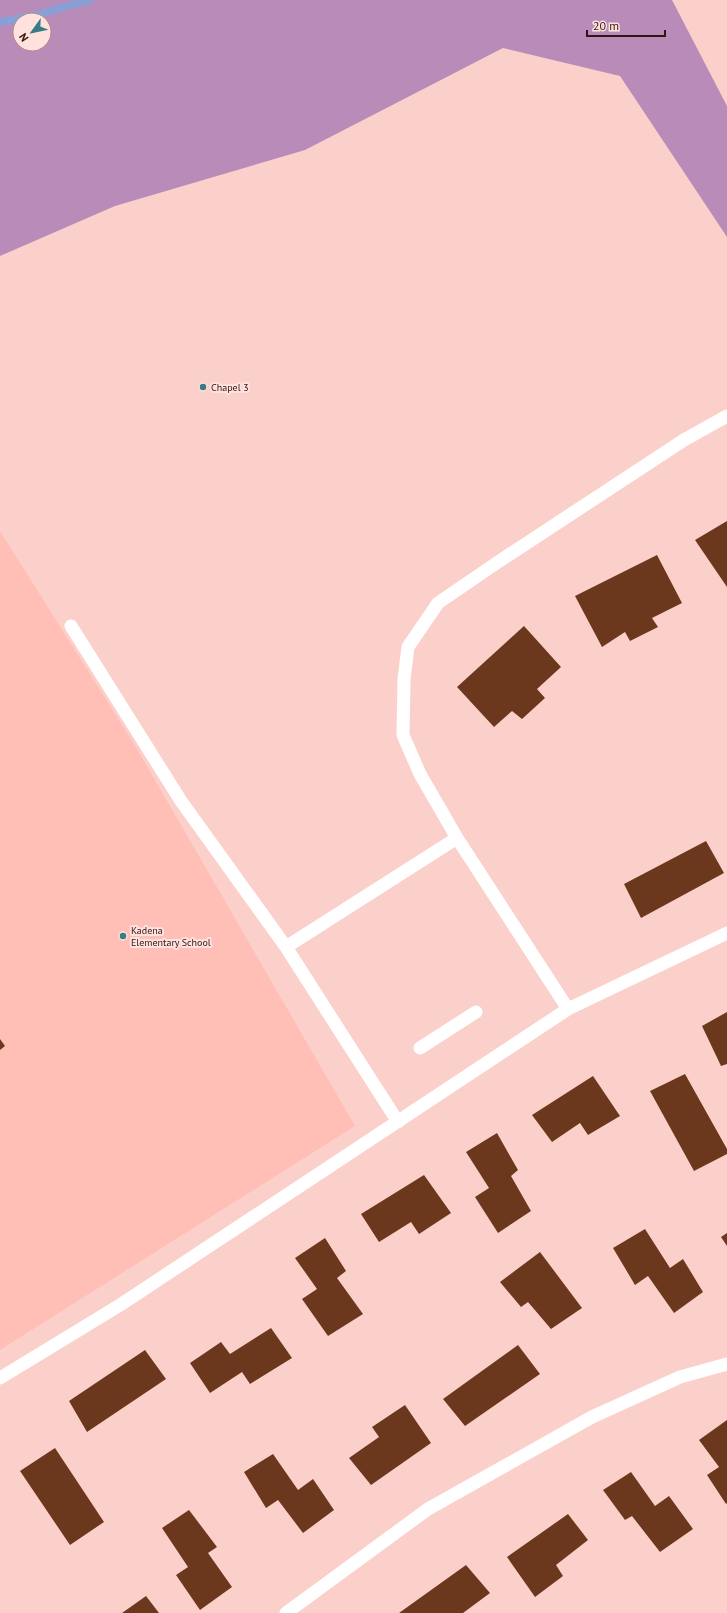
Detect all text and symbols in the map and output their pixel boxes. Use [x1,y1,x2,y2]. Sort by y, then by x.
north arrow [12,12,52,52]
scale bar [587,12,665,38]
text: 20 m [593,18,619,33]
text: N [16,31,31,44]
place label: Chapel 3 [211,381,249,394]
marker: Chapel 3 [198,382,208,392]
place label: Kadena Elementary School [131,924,211,949]
marker: Kadena Elementary School [118,931,128,941]

